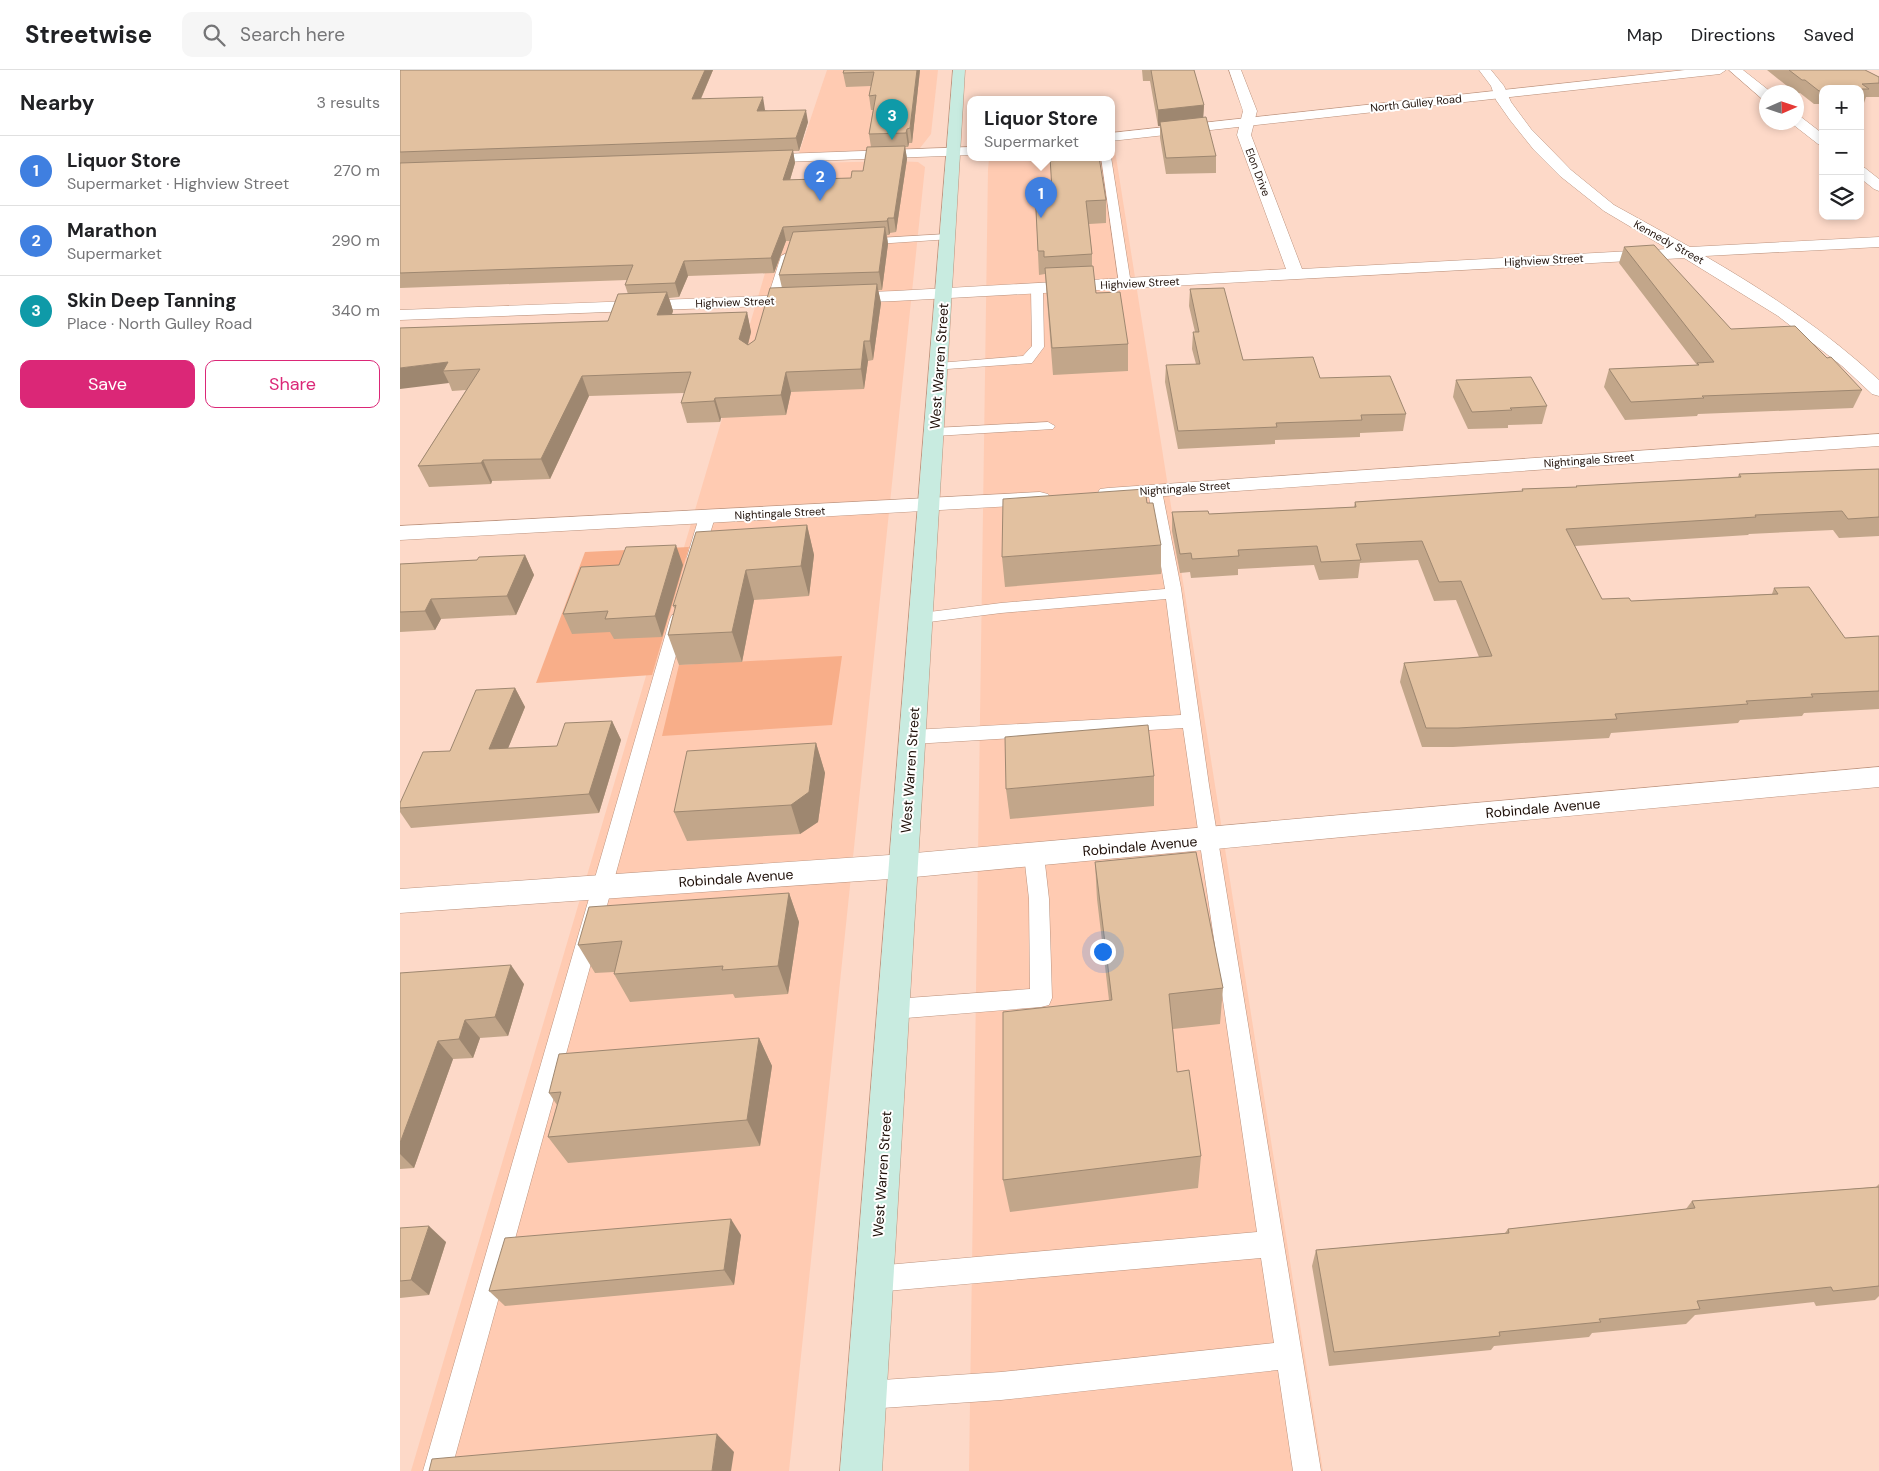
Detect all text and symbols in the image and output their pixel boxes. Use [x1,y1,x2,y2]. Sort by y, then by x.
search box [182,12,532,57]
text: Streetwise [25,19,152,50]
icon: search [200,21,228,49]
text: Search here [240,22,345,47]
text: Map [1627,23,1663,47]
text: Directions [1691,23,1776,47]
text: Saved [1804,23,1854,47]
north arrow [1759,85,1804,130]
map controls [1819,85,1864,220]
button: + [1819,85,1864,130]
text: Nearby [20,89,94,117]
street label: North Gulley Road [1370,91,1463,115]
text: 3 results [317,92,380,113]
popup [967,96,1115,161]
pin: 3 [876,99,908,140]
text: Liquor Store [984,106,1098,131]
button: − [1819,130,1864,175]
text: Supermarket [984,131,1079,152]
street label: Elon Drive [1242,146,1274,198]
text: Liquor Store [67,148,181,173]
text: 1 [33,160,39,181]
text: 270 m [333,160,380,181]
pin: 2 [804,160,836,201]
text: Supermarket · Highview Street [67,173,289,194]
button: layers [1819,175,1864,220]
pin: 1 [1025,177,1057,218]
street label: Kennedy Street [1631,217,1707,267]
text: Marathon [67,218,157,243]
text: 2 [31,230,41,251]
text: 290 m [331,230,380,251]
text: Supermarket [67,243,162,264]
street label: Highview Street [1504,251,1584,269]
street label: Highview Street [1100,274,1180,292]
text: Skin Deep Tanning [67,288,237,313]
street label: Highview Street [695,294,775,310]
text: 3 [31,300,41,321]
text: 340 m [331,300,380,321]
street label: West Warren Street [926,302,952,430]
text: Place · North Gulley Road [67,313,252,334]
button: Save [20,360,195,408]
button: Share [205,360,380,408]
street label: Nightingale Street [1543,450,1635,470]
street label: Nightingale Street [1139,478,1231,498]
street label: Nightingale Street [734,504,826,522]
street label: West Warren Street [897,706,923,834]
street label: Robindale Avenue [1485,794,1601,822]
street label: Robindale Avenue [1082,832,1198,860]
street label: Robindale Avenue [678,865,794,891]
your location [1090,939,1116,965]
street label: West Warren Street [869,1110,895,1238]

